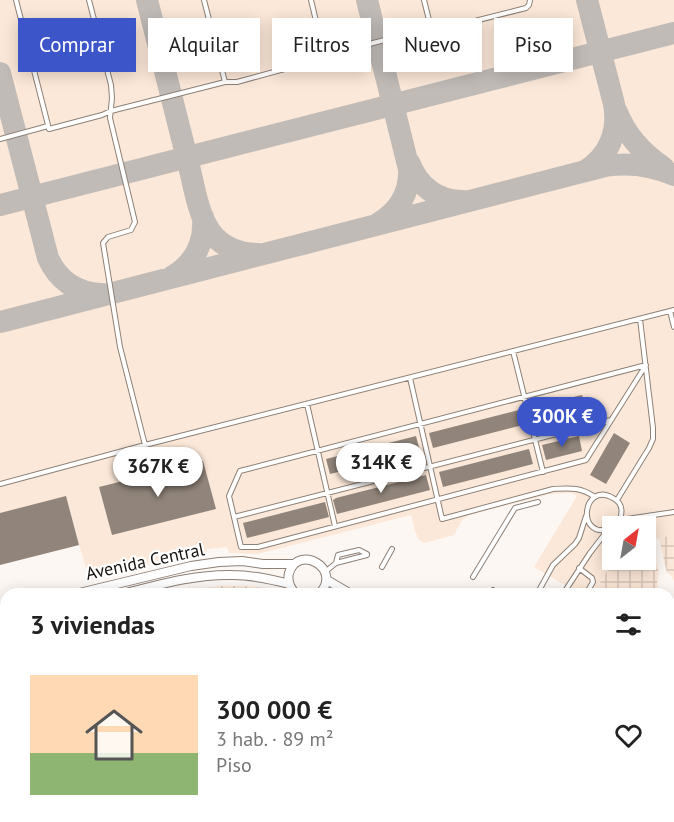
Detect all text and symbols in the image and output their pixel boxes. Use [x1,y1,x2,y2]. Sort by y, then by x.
chip: Comprar [18,18,136,72]
chip: Alquilar [148,18,260,72]
chip: Filtros [272,18,371,72]
chip: Nuevo [383,18,482,72]
chip: Piso [494,18,573,72]
pin: 300K € [513,397,611,448]
text: 300K € [531,403,593,429]
pin: 314K € [332,443,430,494]
pin: 367K € [109,447,207,498]
text: 314K € [350,449,412,475]
text: 367K € [127,453,189,479]
north arrow [602,516,656,570]
map controls [602,516,656,570]
street label: Avenida Central [84,537,207,585]
text: 3 viviendas [30,608,155,641]
icon: filters [612,608,645,641]
text: 300 000 € [216,693,332,726]
icon: home [78,699,150,771]
icon: heart [612,719,645,752]
text: 3 hab. · 89 m² [216,726,334,752]
text: Piso [216,752,252,778]

